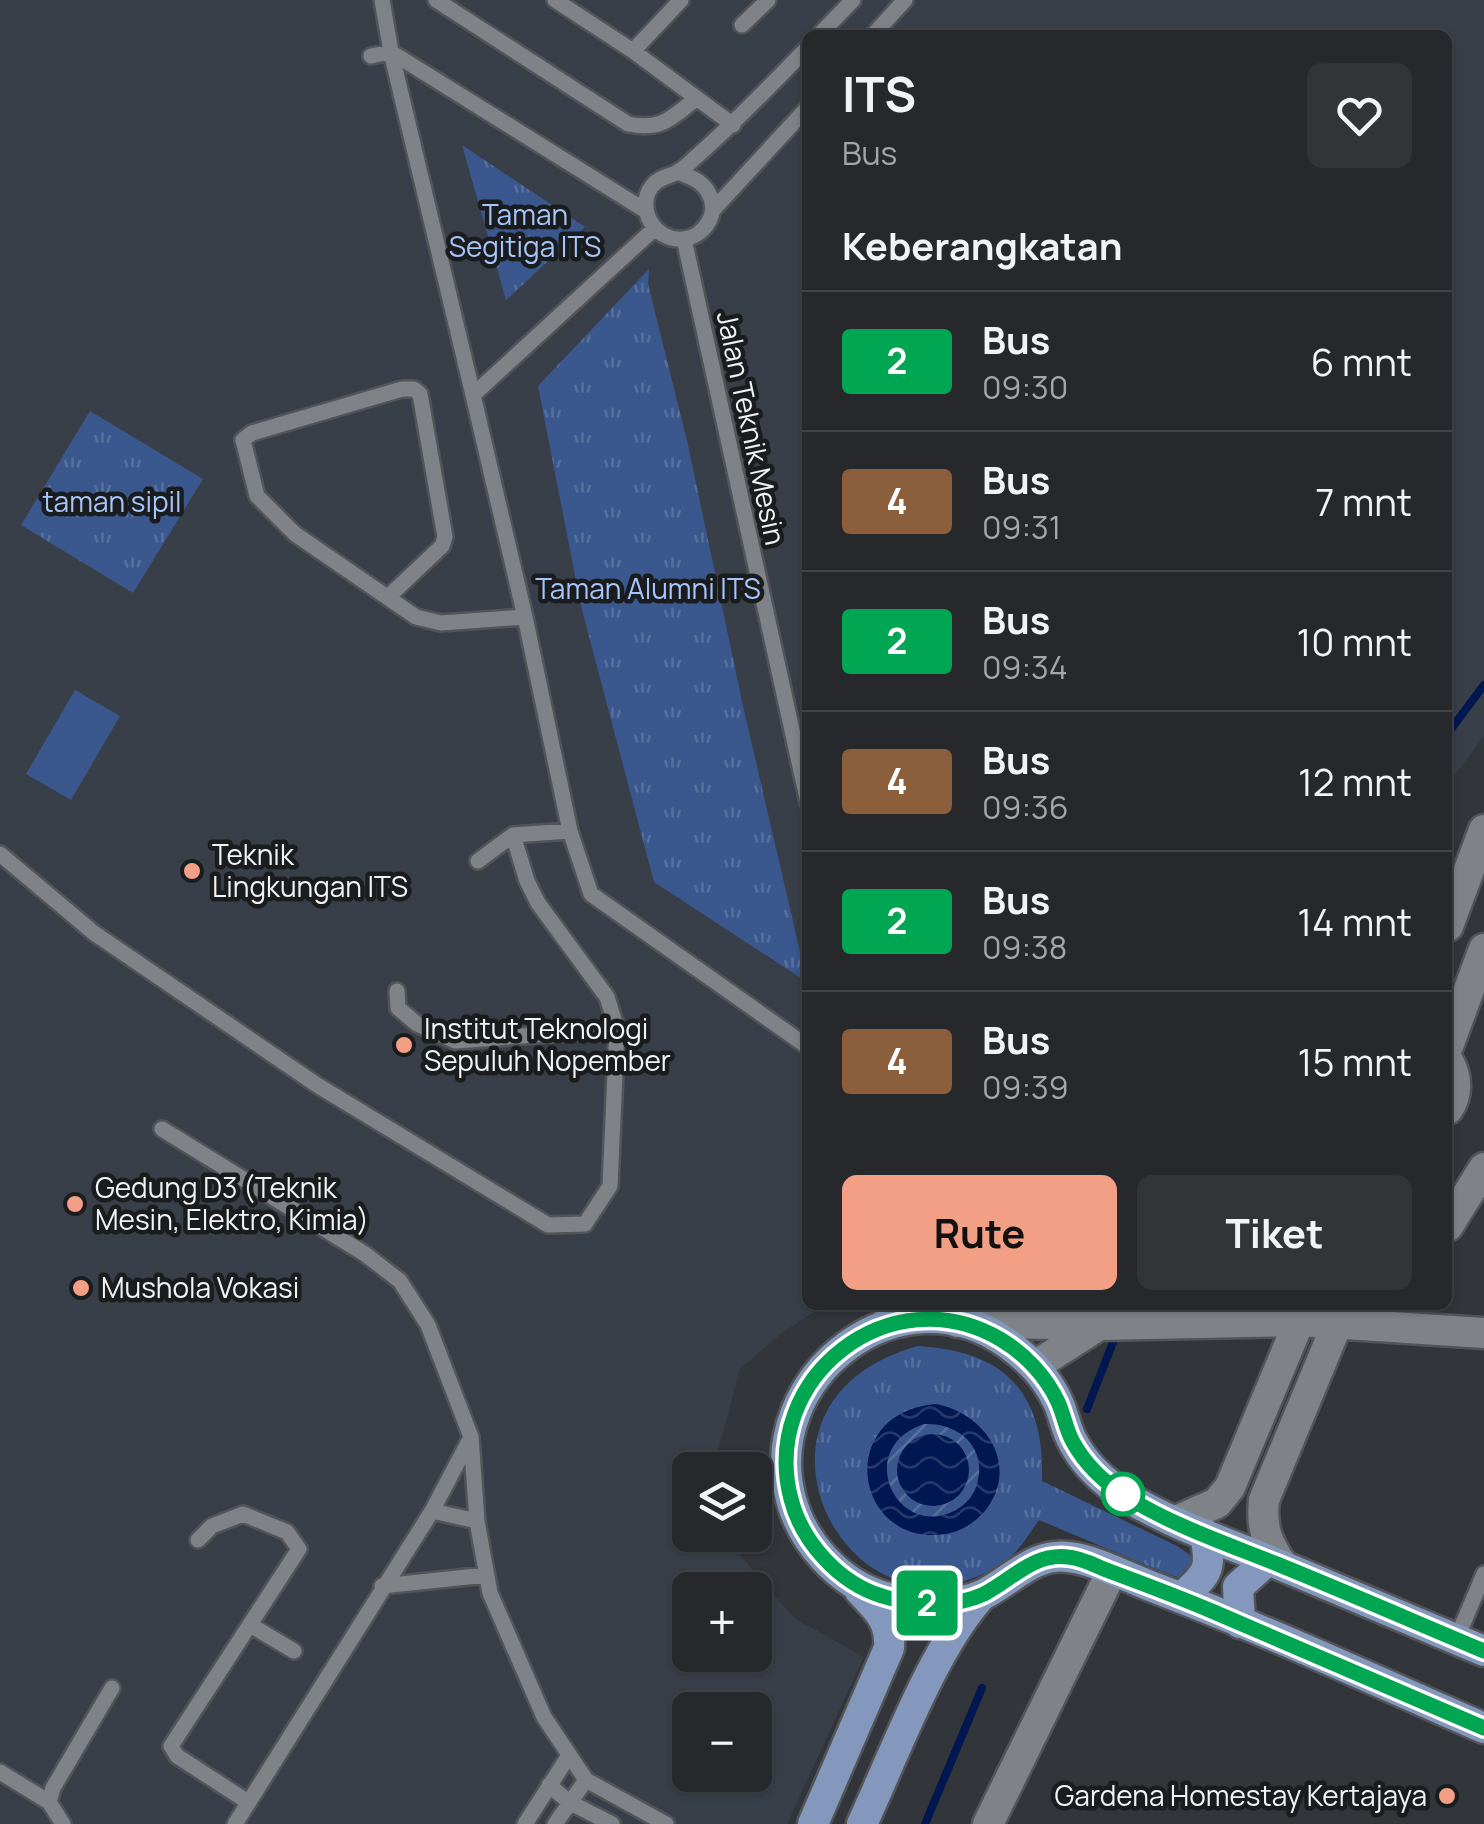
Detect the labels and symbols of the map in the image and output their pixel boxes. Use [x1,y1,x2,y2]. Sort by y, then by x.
park label: Taman Segitiga ITS [449,195,601,265]
street label: Jalan Teknik Mesin [709,307,795,548]
park label: taman sipil [42,482,182,520]
park label: Taman Alumni ITS [535,569,761,607]
place label: Teknik Lingkungan ITS [212,835,408,905]
marker: Teknik Lingkungan ITS [181,860,203,882]
place label: Institut Teknologi Sepuluh Nopember [424,1009,671,1079]
marker: Institut Teknologi Sepuluh Nopember [393,1034,415,1056]
place label: Gedung D3 (Teknik Mesin, Elektro, Kimia) [95,1168,369,1238]
marker: Gedung D3 (Teknik Mesin, Elektro, Kimia) [64,1193,86,1215]
place label: Mushola Vokasi [101,1268,299,1306]
marker: Mushola Vokasi [70,1277,92,1299]
unlabelled marker [1102,1473,1144,1515]
line badge: 2 [894,1570,960,1636]
place label: Gardena Homestay Kertajaya [1055,1776,1427,1814]
marker: Gardena Homestay Kertajaya [1436,1785,1458,1807]

